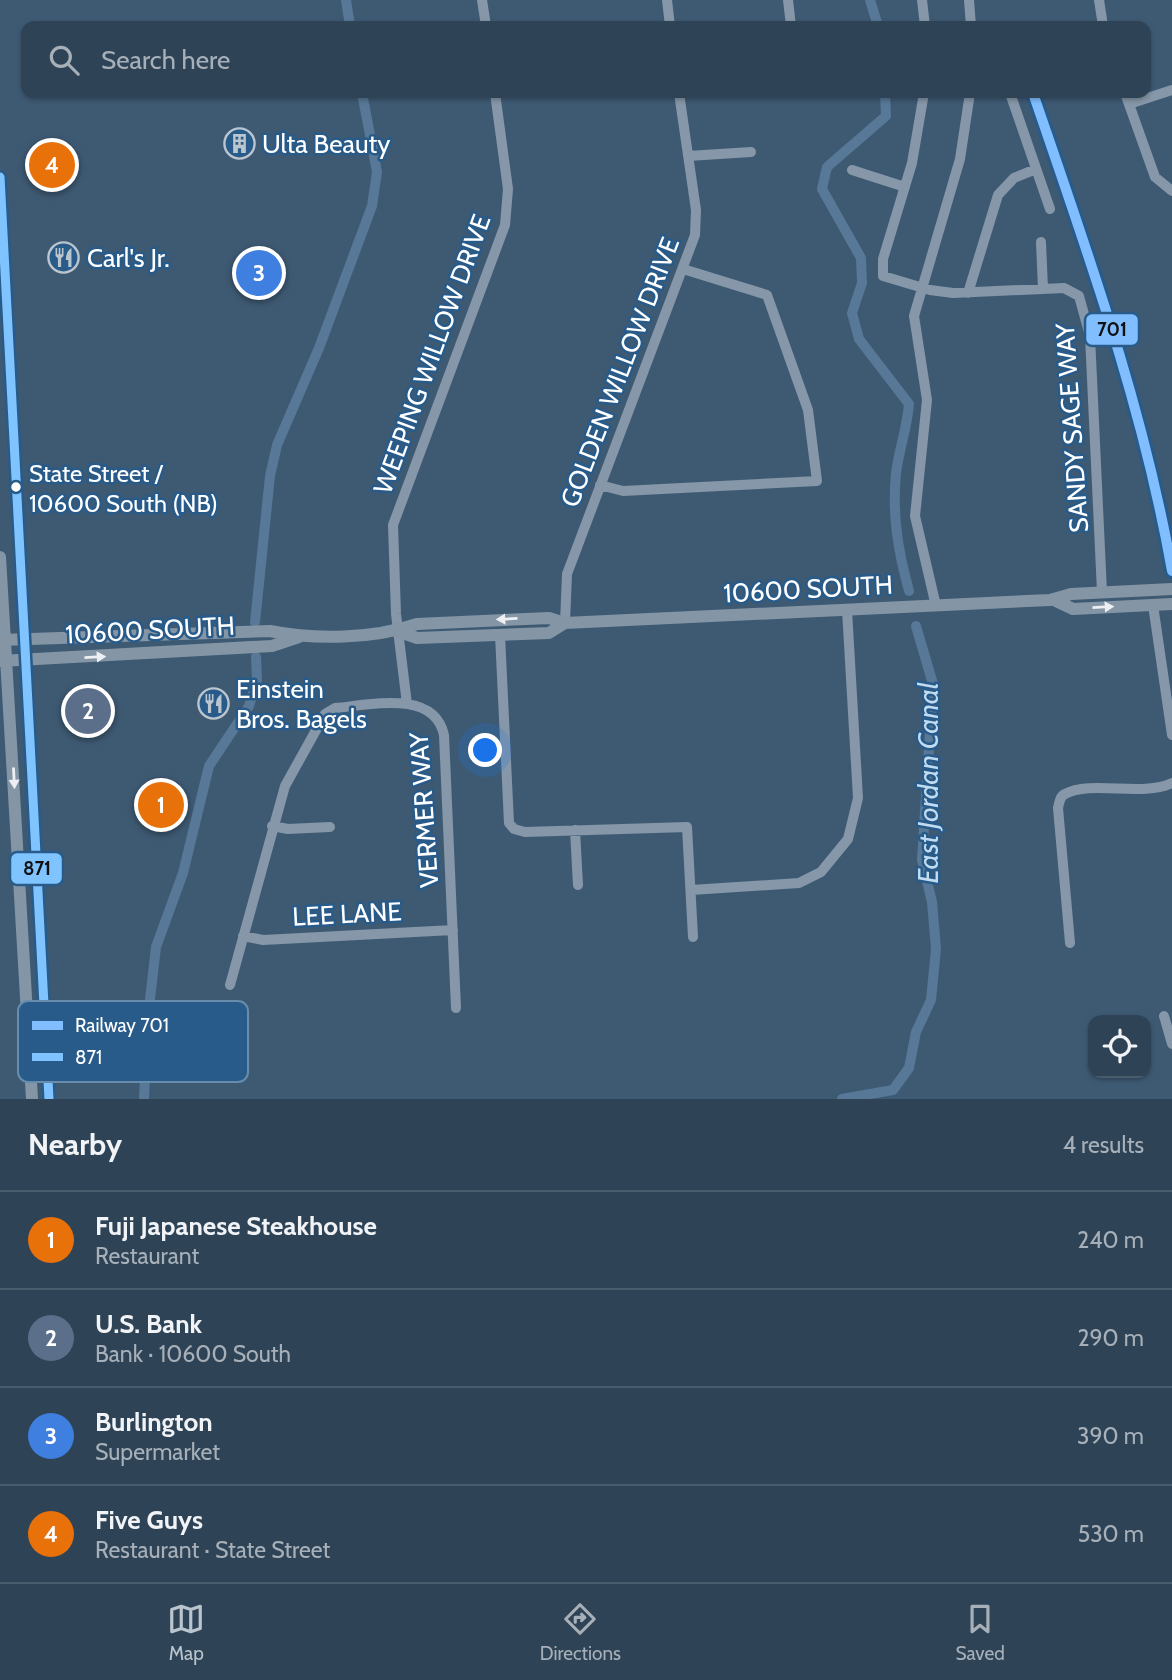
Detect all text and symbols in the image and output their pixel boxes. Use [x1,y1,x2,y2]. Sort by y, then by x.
search box [21,21,1151,98]
icon: search [45,41,83,79]
text: Search here [101,44,230,76]
building icon: Ulta Beauty [222,127,256,161]
place label: Ulta Beauty [262,128,390,160]
pin: 4 [29,139,75,191]
street label: WEEPING WILLOW DRIVE [367,210,497,498]
street label: GOLDEN WILLOW DRIVE [554,233,686,511]
restaurant icon: Carl's Jr. [47,241,81,275]
place label: Carl's Jr. [87,242,170,274]
pin: 3 [236,247,282,299]
line badge: 701 [1085,313,1139,346]
text: 701 [1097,318,1127,341]
street label: SANDY SAGE WAY [1049,322,1095,534]
place label: State Street / 10600 South (NB) [29,459,218,518]
marker: State Street / 10600 South (NB) [9,480,23,494]
street label: 10600 SOUTH [722,569,894,609]
one-way arrow [1092,602,1114,613]
street label: 10600 SOUTH [64,610,236,650]
one-way arrow [496,614,518,625]
one-way arrow [84,651,106,662]
place label: Einstein Bros. Bagels [236,673,367,735]
water label: East Jordan Canal [911,682,945,884]
pin: 2 [65,685,111,737]
restaurant icon: Einstein Bros. Bagels [196,687,230,721]
street label: VERMER WAY [403,731,445,889]
your location [468,733,502,767]
one-way arrow [8,767,19,789]
pin: 1 [138,779,184,831]
line badge: 871 [10,852,63,885]
text: 871 [23,857,51,880]
street label: LEE LANE [292,895,402,933]
legend [18,1001,248,1082]
text: Railway 701 [75,1014,169,1037]
map controls [1088,1015,1151,1078]
button: locate [1088,1015,1151,1078]
text: 871 [75,1046,102,1069]
text: Nearby [28,1126,122,1163]
text: 4 results [1063,1131,1144,1159]
text: Fuji Japanese Steakhouse [95,1210,377,1242]
text: 1 [47,1226,55,1254]
text: 240 m [1077,1226,1144,1254]
text: Restaurant [95,1242,199,1270]
text: U.S. Bank [95,1308,202,1340]
text: 2 [45,1324,57,1352]
text: 290 m [1077,1324,1144,1352]
text: Bank · 10600 South [95,1340,291,1368]
text: Burlington [95,1406,213,1438]
text: 3 [45,1422,57,1450]
text: 390 m [1077,1422,1144,1450]
text: Supermarket [95,1438,220,1466]
text: Five Guys [95,1504,203,1536]
text: 4 [44,1520,58,1548]
text: 530 m [1078,1520,1144,1548]
text: Restaurant · State Street [95,1536,330,1564]
tab: Map [167,1600,205,1665]
tab: Directions [540,1600,621,1665]
tab: Saved [955,1600,1005,1665]

